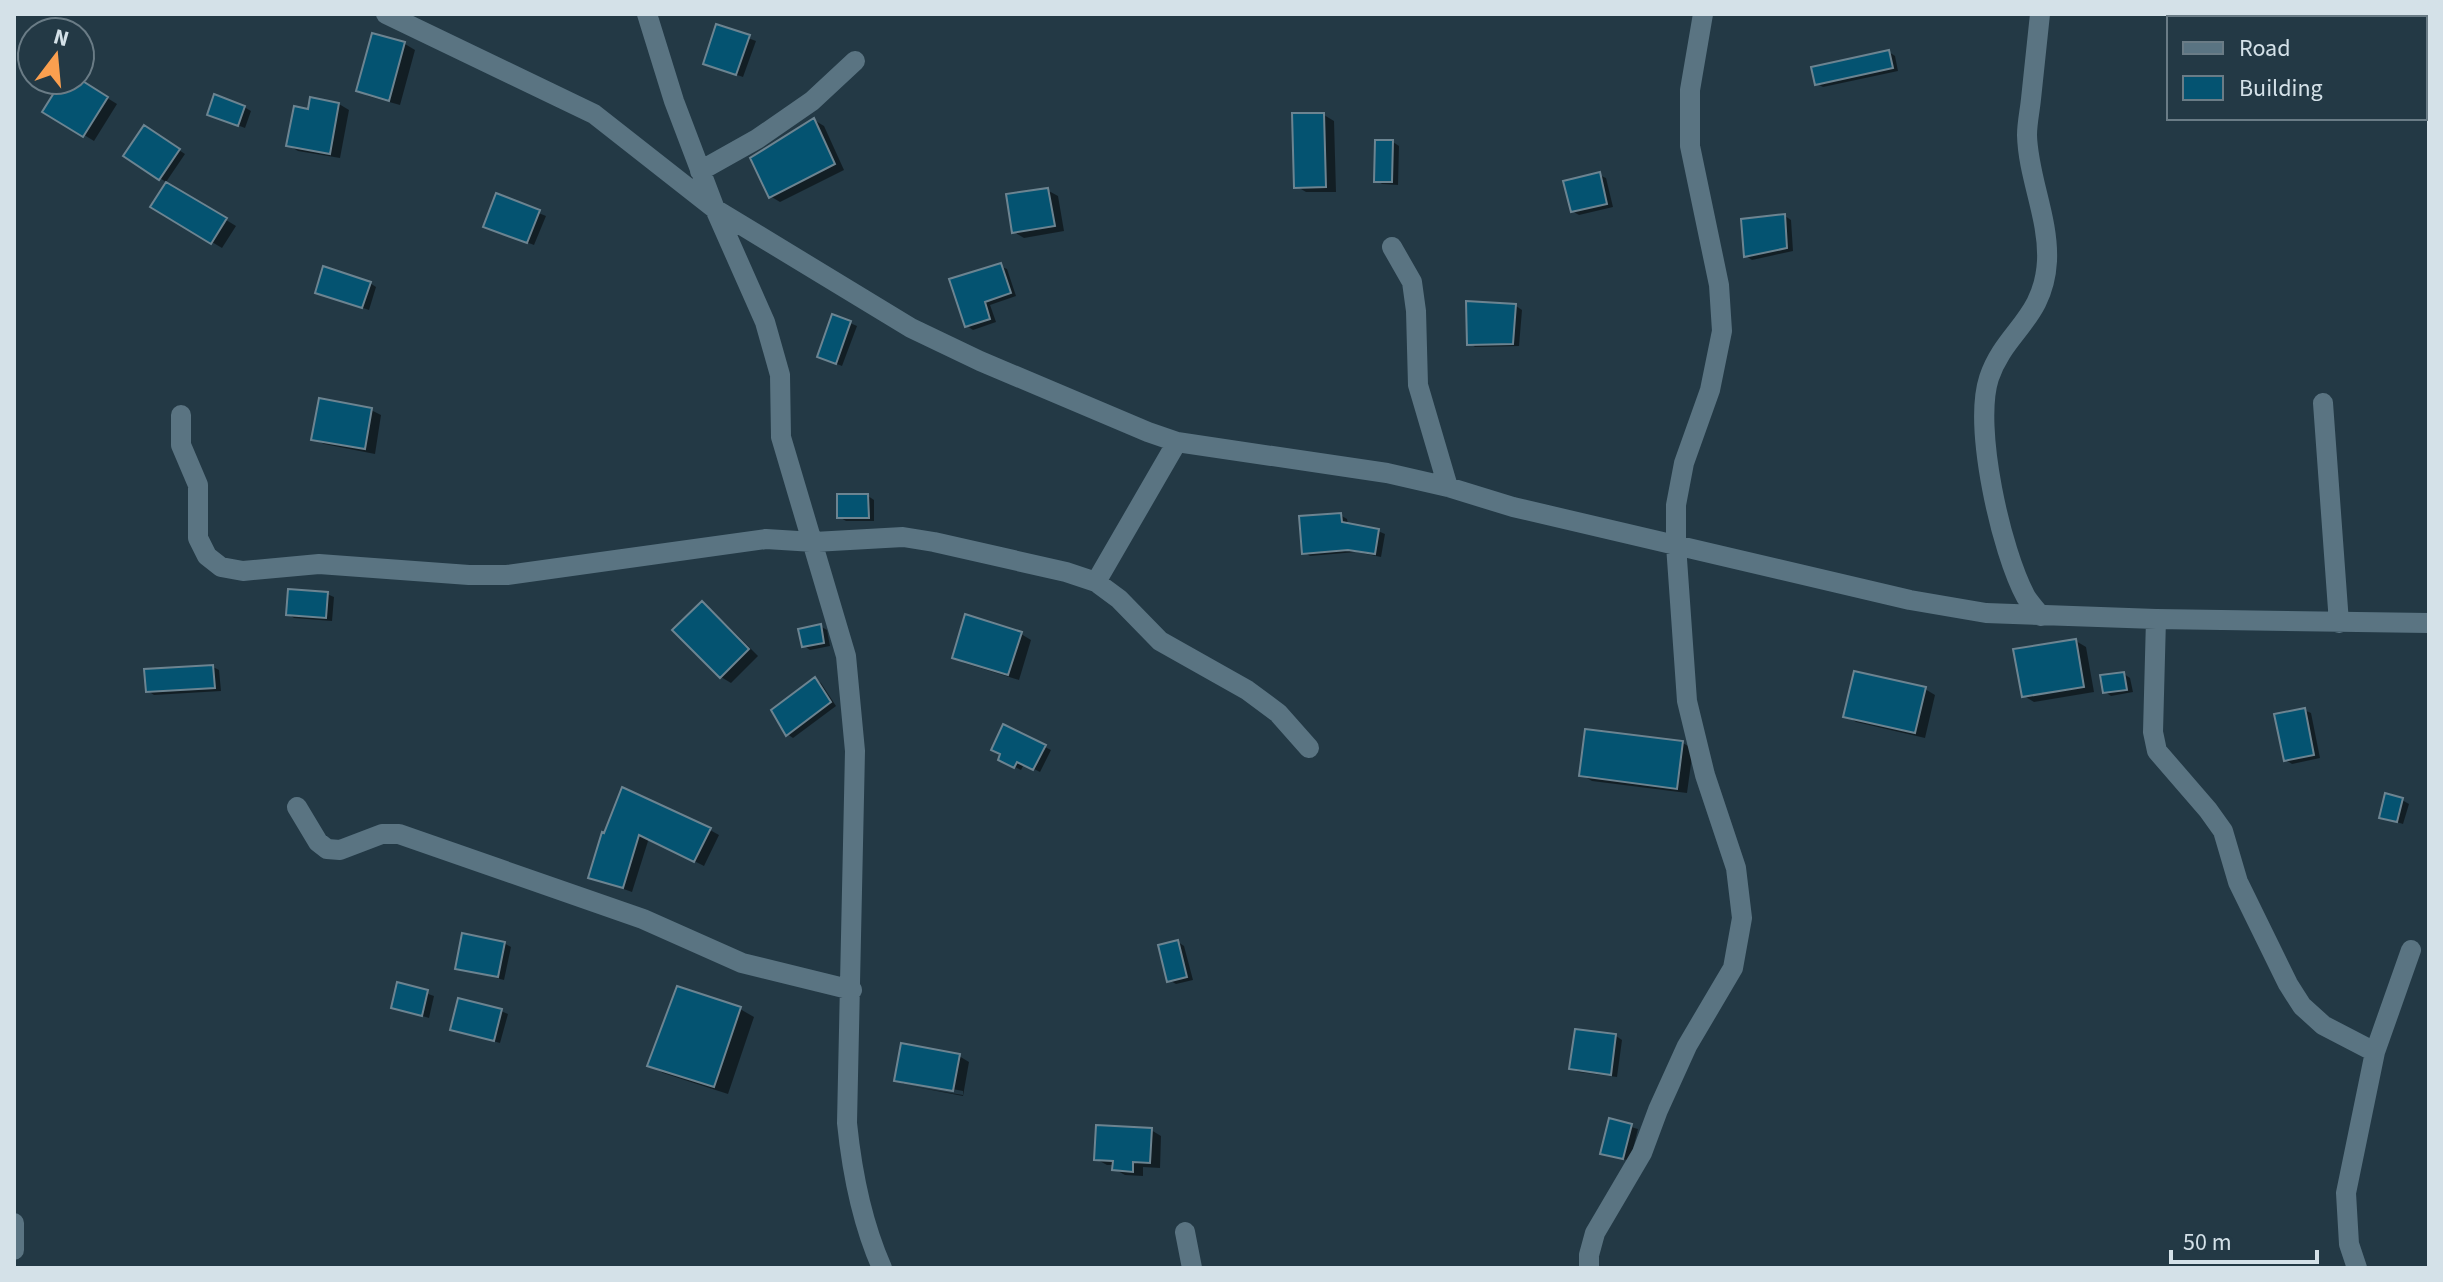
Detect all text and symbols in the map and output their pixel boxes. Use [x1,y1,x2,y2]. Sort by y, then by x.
north arrow [16,16,96,96]
legend [2167,16,2427,120]
text: N [50,20,73,55]
text: Road [2239,31,2291,66]
text: Building [2239,71,2323,106]
scale bar [2171,1214,2317,1264]
text: 50 m [2183,1225,2232,1260]

